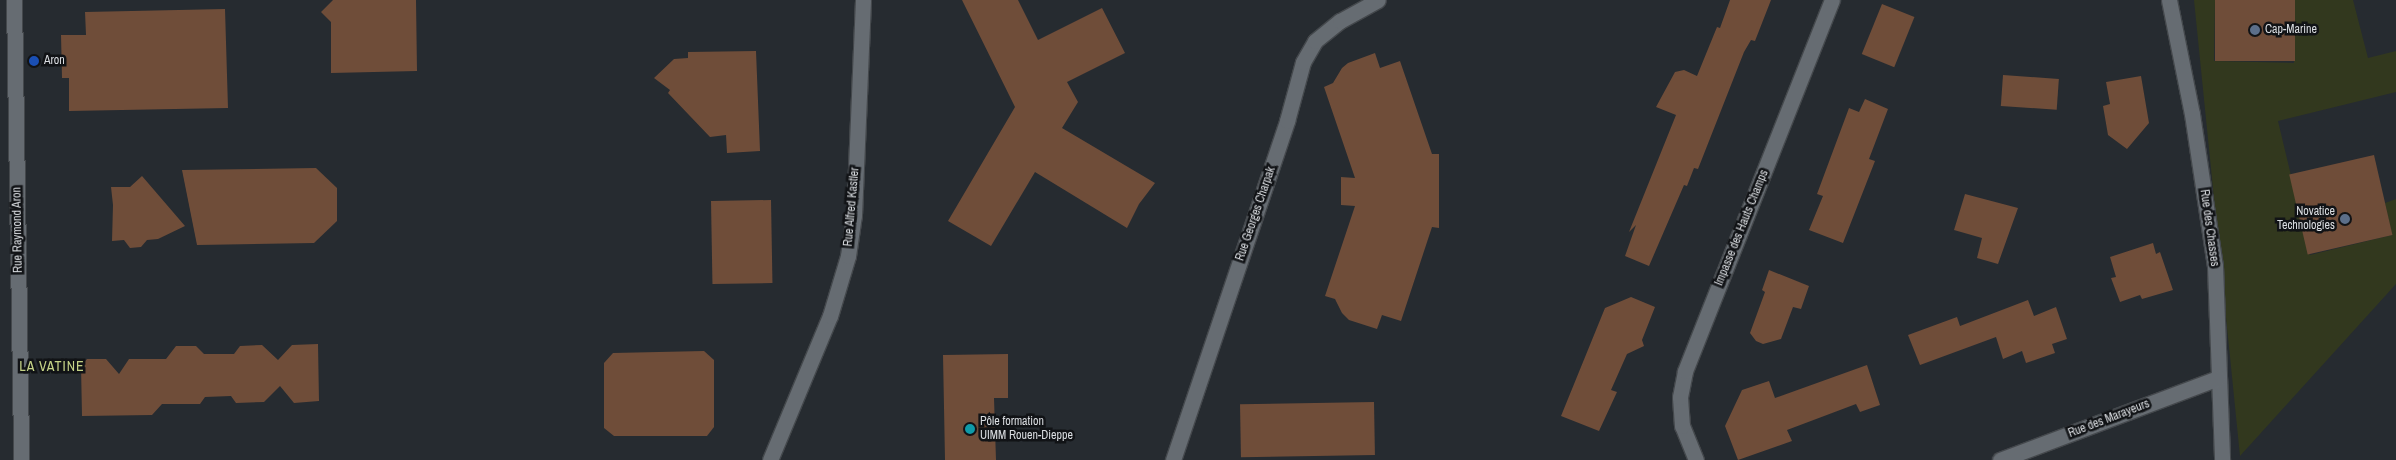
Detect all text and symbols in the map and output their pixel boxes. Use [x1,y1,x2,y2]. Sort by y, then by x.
place label: Cap-Marine [2265,23,2317,37]
marker: Cap-Marine [2249,24,2261,36]
place label: Aron [44,54,65,68]
marker: Aron [28,55,40,67]
street label: Rue Georges Charpak [1233,165,1279,263]
street label: Rue Alfred Kastler [841,167,863,247]
street label: Impasse des Hauts Champs [1712,168,1772,288]
street label: Rue Raymond Aron [10,187,26,273]
street label: Rue des Chasses [2196,189,2222,267]
place label: Novatice Technologies [2277,205,2335,233]
marker: Novatice Technologies [2339,213,2351,225]
district label: LA VATINE [18,358,86,374]
street label: Rue des Marayeurs [2066,397,2152,441]
place label: Pôle formation UIMM Rouen-Dieppe [980,415,1073,443]
marker: Pôle formation UIMM Rouen-Dieppe [964,423,976,435]

